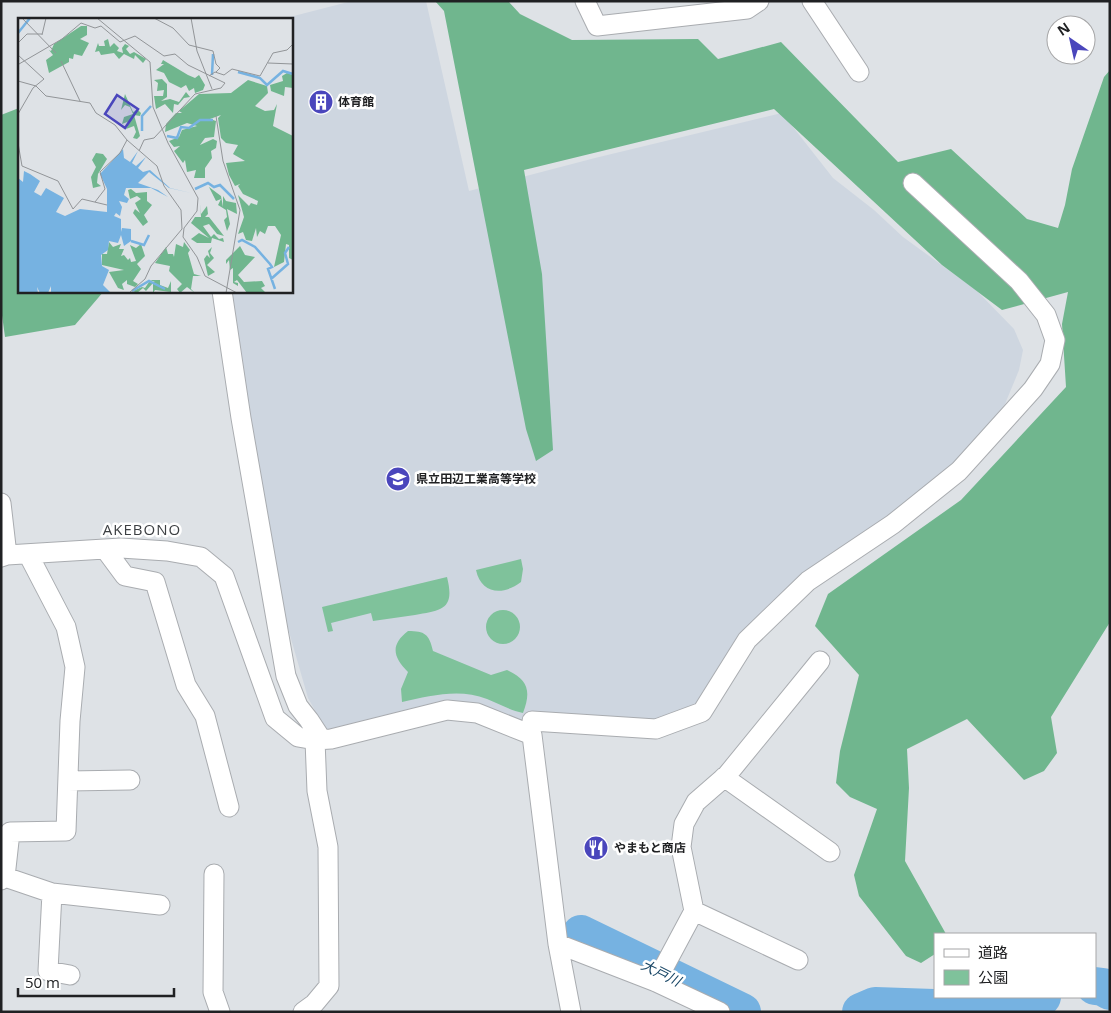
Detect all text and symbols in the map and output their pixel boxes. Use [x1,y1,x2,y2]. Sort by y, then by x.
north arrow [1046,15,1096,65]
inset map [18,18,292,292]
text: N [1053,18,1073,40]
building icon: 体育館 [308,89,334,115]
place label: 体育館 [338,93,374,110]
school or university icon: 県立田辺工業高等学校 [385,466,411,492]
place label: 県立田辺工業高等学校 [416,470,536,487]
district label: AKEBONO [103,519,181,539]
restaurant icon: やまもと商店 [583,835,609,861]
place label: やまもと商店 [614,839,686,856]
legend [934,933,1096,998]
text: 道路 [978,942,1008,962]
water label: 大戸川 [638,955,686,991]
scale bar [18,966,174,998]
text: 公園 [978,967,1008,987]
text: 50 m [25,972,60,992]

